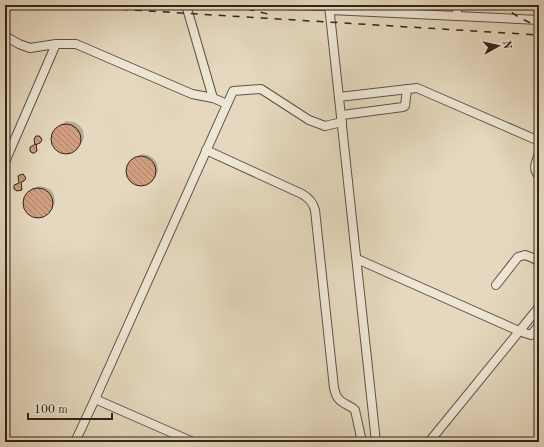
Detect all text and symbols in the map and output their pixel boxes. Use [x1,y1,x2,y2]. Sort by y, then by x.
north arrow [478,26,518,66]
text: N [500,40,513,50]
scale bar [28,395,112,421]
text: 100 m [34,404,68,416]

